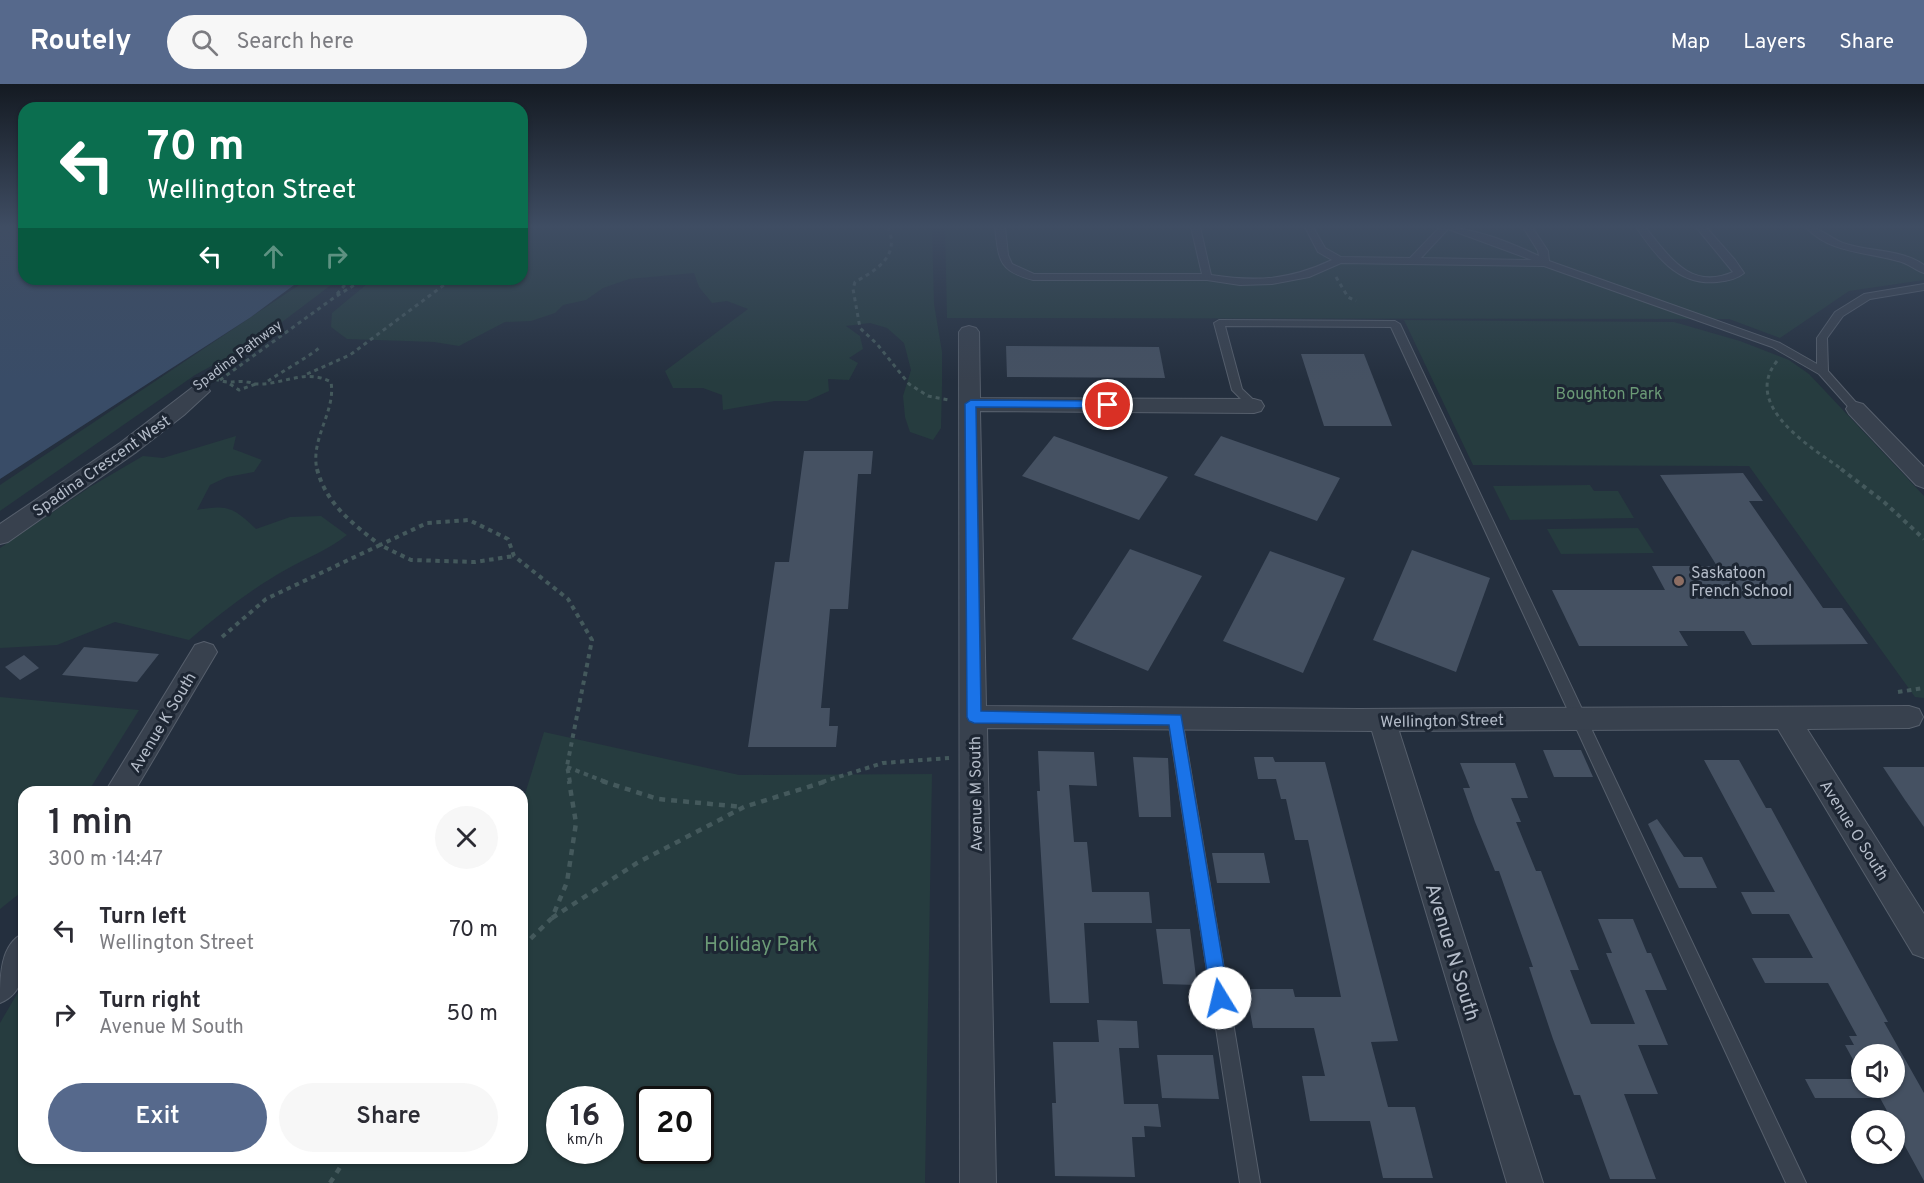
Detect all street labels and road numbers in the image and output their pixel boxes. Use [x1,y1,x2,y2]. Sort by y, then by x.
street label: Spadina Pathway [190,317,286,395]
street label: Spadina Crescent West [29,411,175,522]
street label: Avenue K South [126,669,202,777]
street label: Wellington Street [1380,711,1504,733]
street label: Avenue M South [966,736,988,852]
street label: Avenue O South [1814,777,1892,885]
street label: Avenue N South [1418,880,1484,1025]

